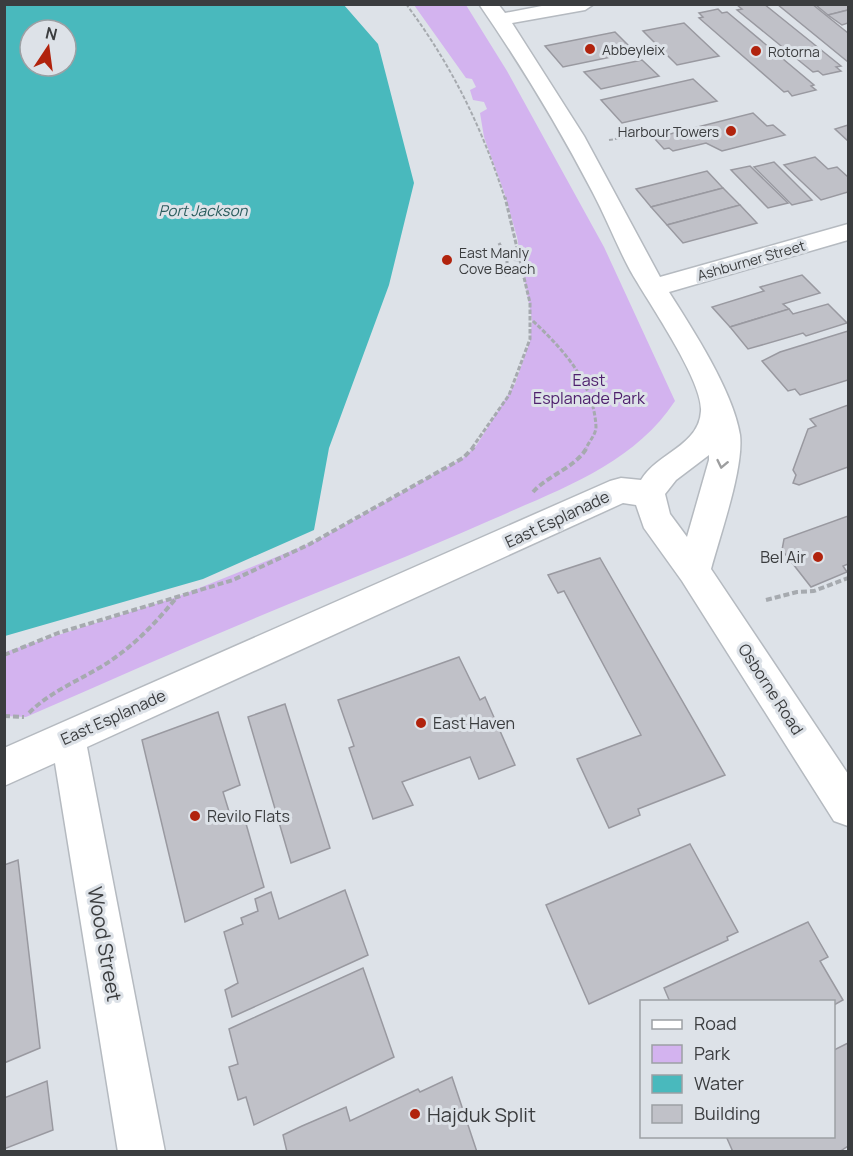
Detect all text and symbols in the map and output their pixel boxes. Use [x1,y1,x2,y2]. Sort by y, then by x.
north arrow [18,18,78,78]
text: N [43,21,59,45]
place label: Abbeyleix [602,40,666,59]
marker: Abbeyleix [583,42,597,56]
place label: Rotorna [768,42,820,61]
marker: Rotorna [749,44,763,58]
place label: Harbour Towers [618,122,719,141]
marker: Harbour Towers [724,124,738,138]
water label: Port Jackson [159,200,248,221]
street label: Ashburner Street [695,235,808,285]
place label: East Manly Cove Beach [459,243,535,278]
marker: East Manly Cove Beach [440,253,454,267]
park label: East Esplanade Park [533,369,646,409]
one-way arrow [716,459,729,469]
street label: East Esplanade [501,485,613,553]
place label: Bel Air [760,546,806,568]
marker: Bel Air [811,550,825,564]
street label: Osborne Road [733,639,809,739]
street label: East Esplanade [57,684,169,750]
place label: East Haven [433,712,515,734]
marker: East Haven [414,716,428,730]
place label: Revilo Flats [207,805,290,827]
marker: Revilo Flats [188,809,202,823]
street label: Wood Street [82,885,128,1003]
legend [640,1000,835,1138]
text: Road [694,1011,737,1035]
text: Park [694,1041,731,1065]
text: Water [694,1071,744,1095]
place label: Hajduk Split [427,1101,536,1128]
text: Building [694,1101,760,1125]
marker: Hajduk Split [408,1107,422,1121]

